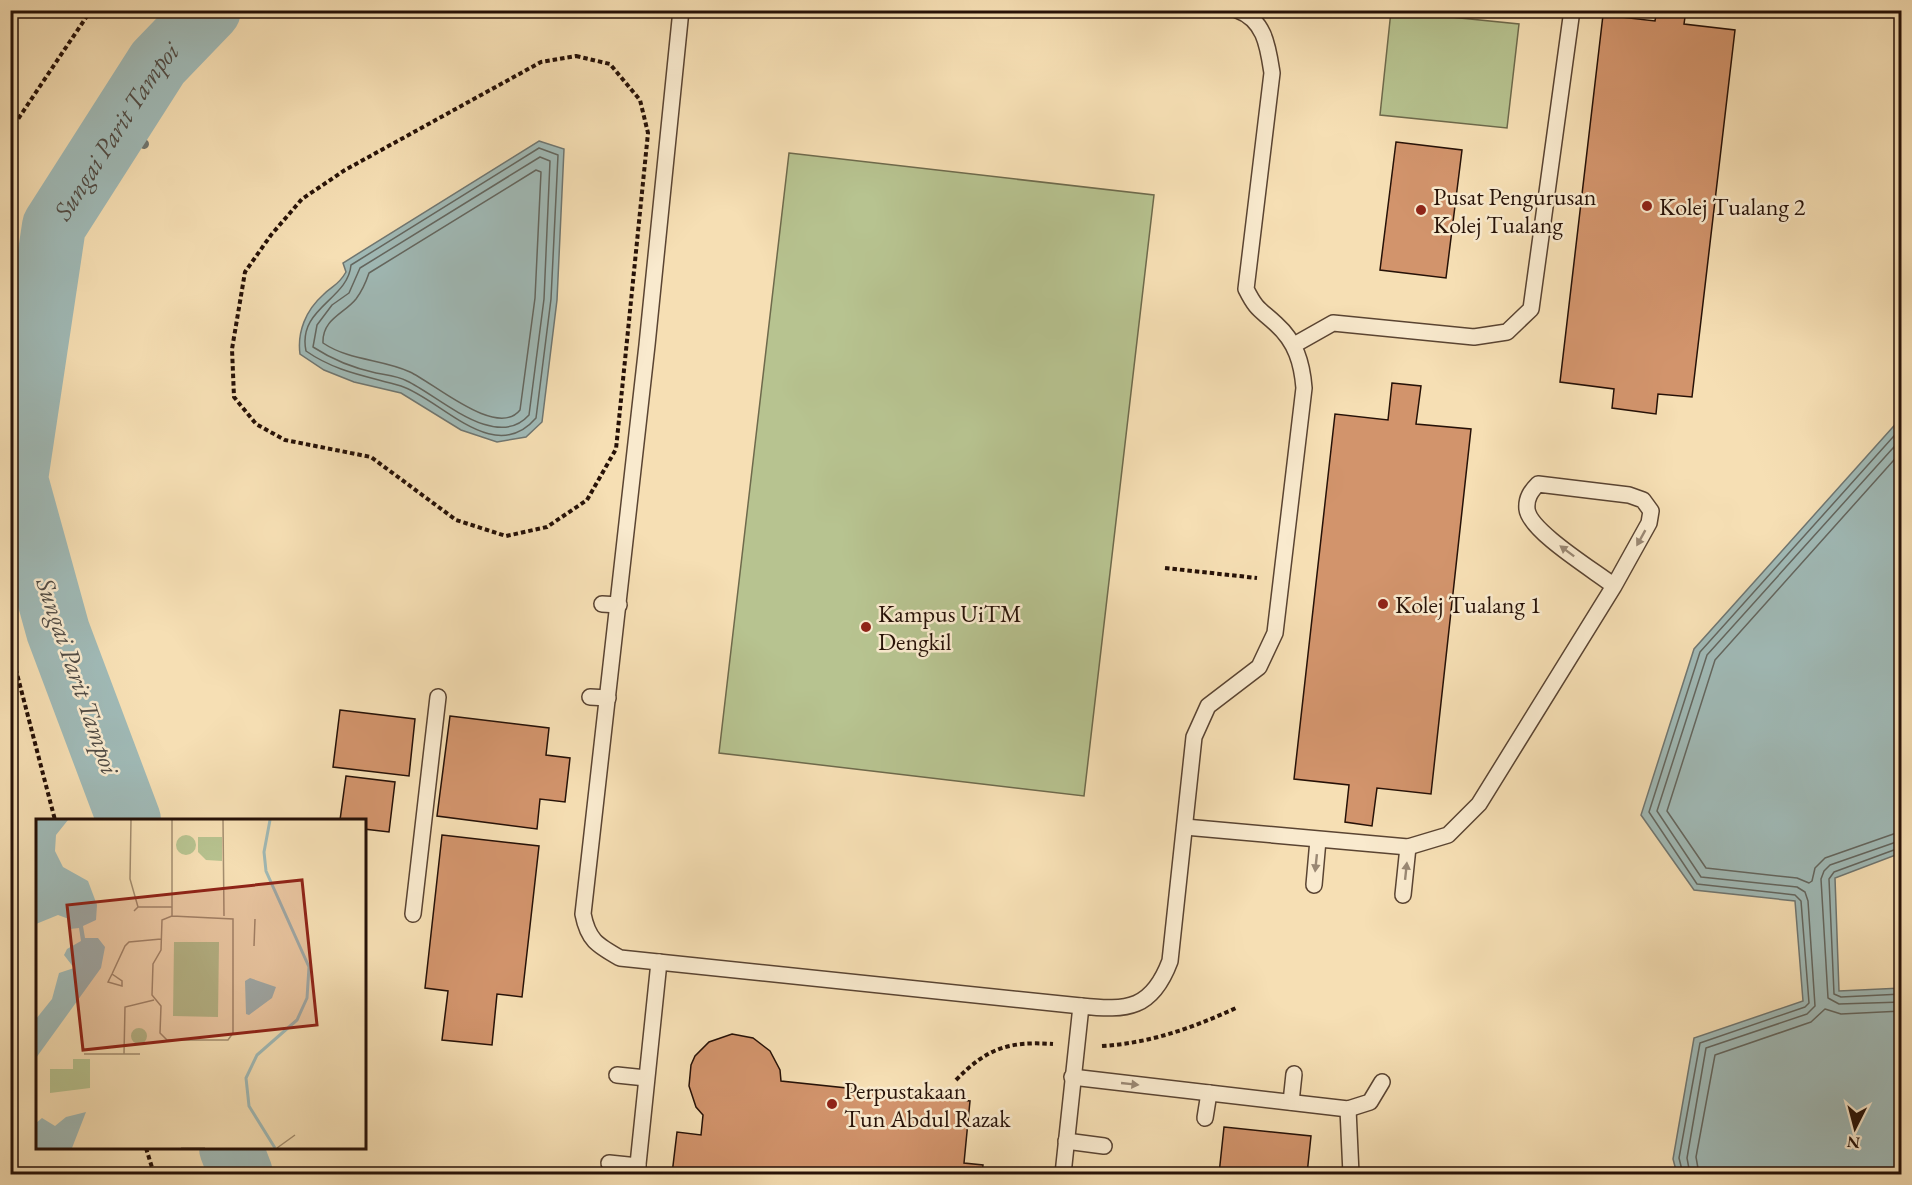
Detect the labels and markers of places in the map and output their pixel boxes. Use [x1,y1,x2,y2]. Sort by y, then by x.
place label: Pusat Pengurusan Kolej Tualang [1433,181,1597,240]
place label: Kolej Tualang 2 [1659,191,1806,222]
marker: Kolej Tualang 2 [1640,199,1654,213]
marker: Pusat Pengurusan Kolej Tualang [1414,203,1428,217]
place label: Kolej Tualang 1 [1395,589,1541,620]
marker: Kolej Tualang 1 [1376,597,1390,611]
place label: Kampus UiTM Dengkil [878,598,1022,657]
marker: Kampus UiTM Dengkil [859,620,873,634]
place label: Perpustakaan Tun Abdul Razak [844,1075,1011,1134]
marker: Perpustakaan Tun Abdul Razak [825,1097,839,1111]

